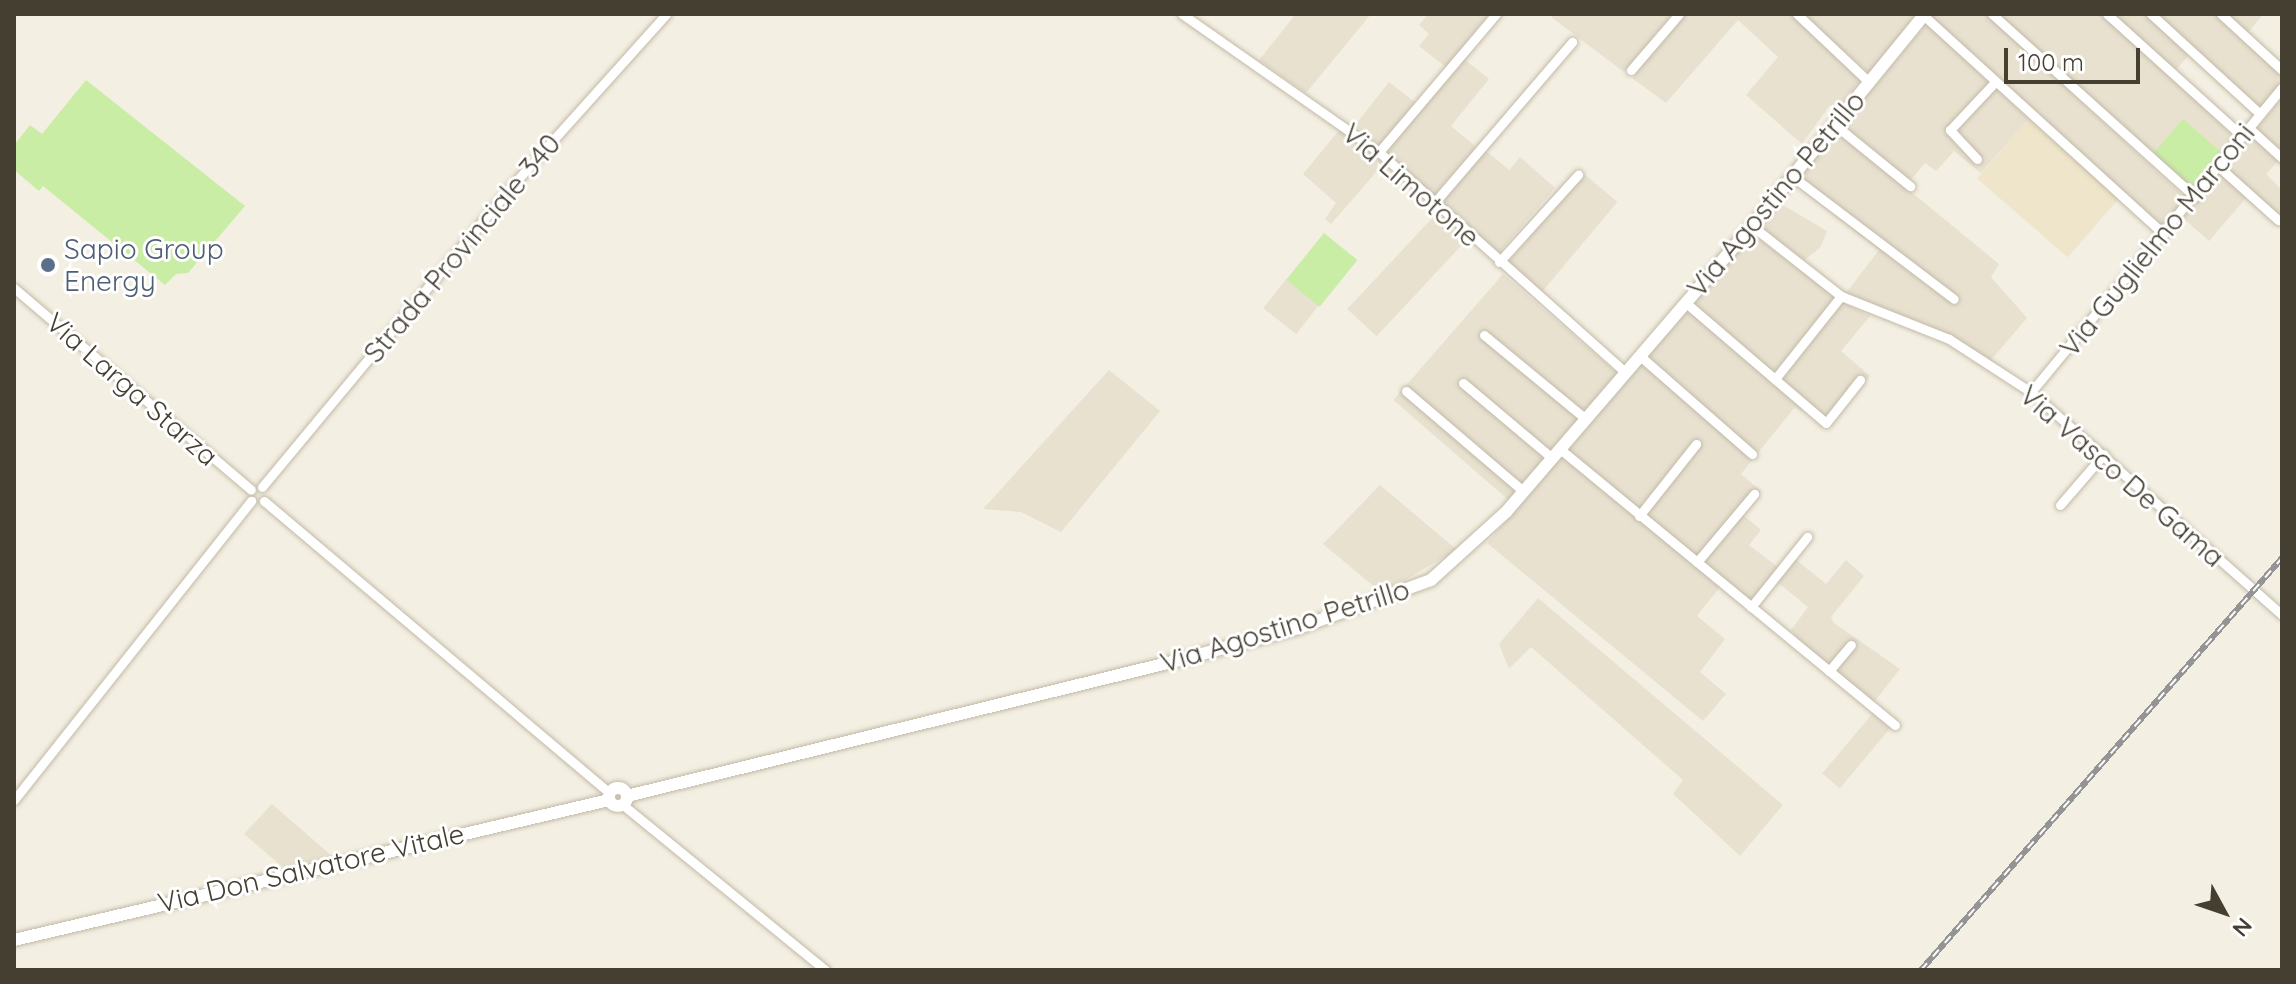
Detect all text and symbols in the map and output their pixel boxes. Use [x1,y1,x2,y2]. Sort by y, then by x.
scale bar [2008,32,2144,82]
text: 100 m [2018,47,2084,77]
street label: Via Agostino Petrillo [1680,84,1872,304]
street label: Via Limotone [1336,116,1486,254]
street label: Via Guglielmo Marconi [2053,117,2261,363]
street label: Strada Provinciale 340 [357,127,567,369]
place label: Sapio Group Energy [64,232,224,298]
marker: Sapio Group Energy [39,256,57,274]
street label: Via Larga Starza [39,305,225,473]
street label: Via Vasco De Gama [2013,378,2231,574]
street label: Via Agostino Petrillo [1156,572,1414,680]
street label: Via Don Salvatore Vitale [155,816,467,920]
north arrow [2184,872,2264,952]
text: N [2226,912,2258,943]

